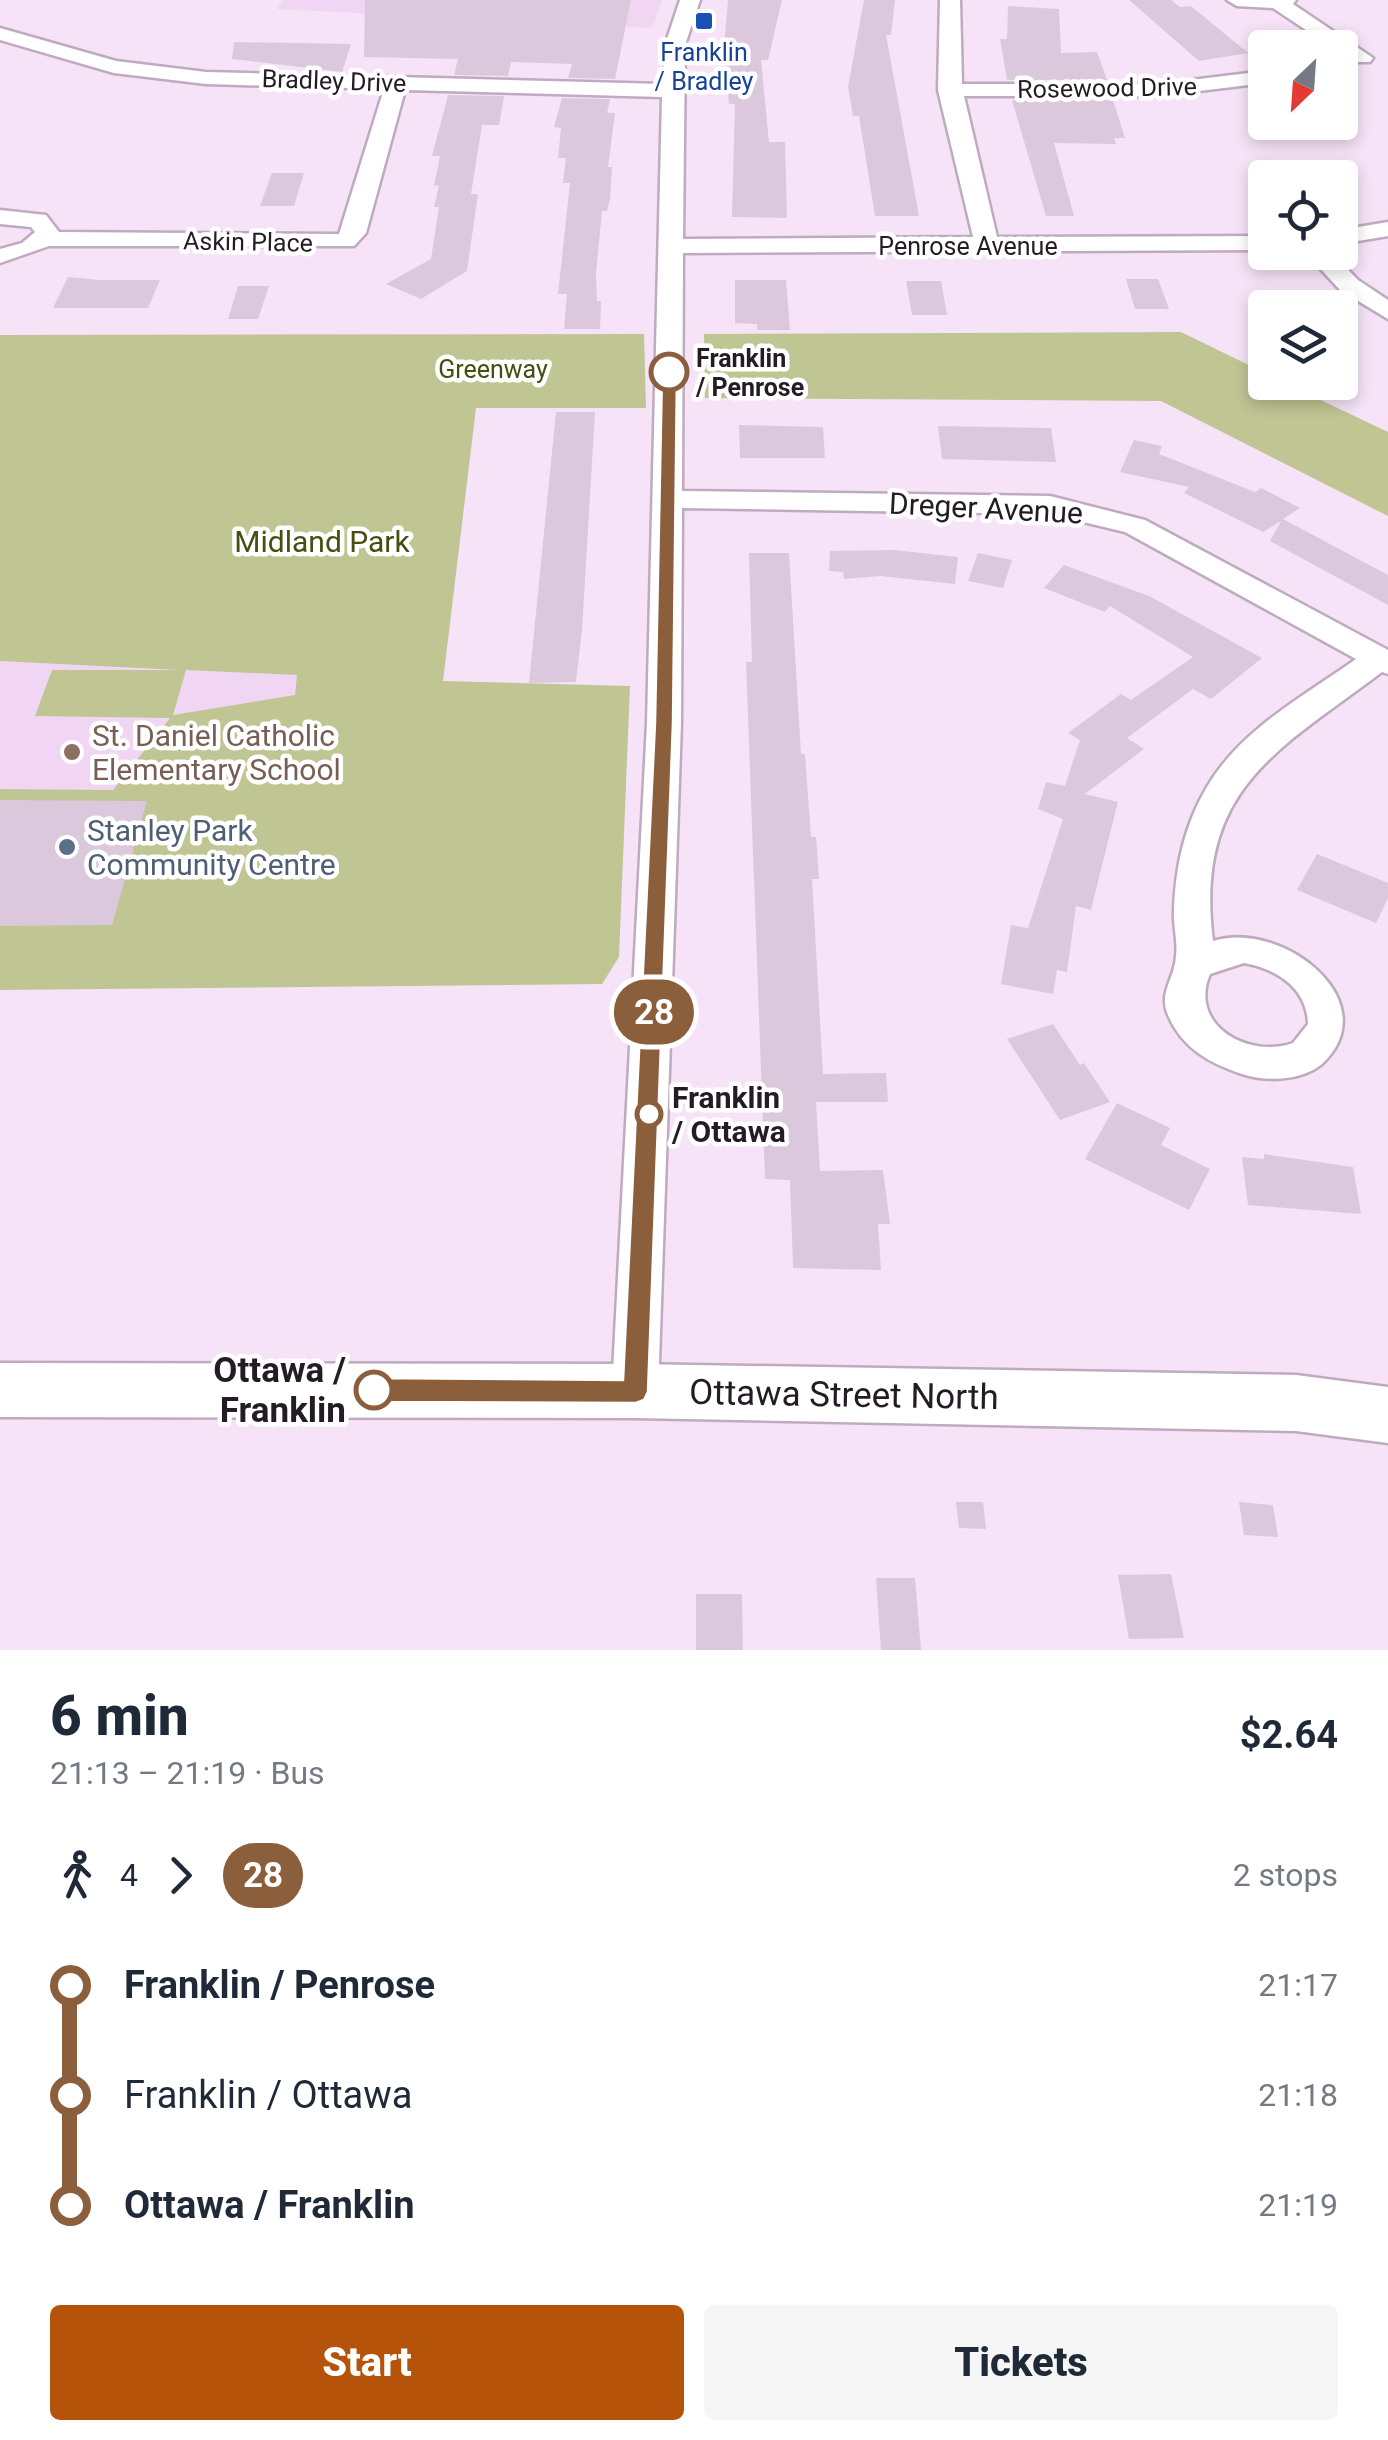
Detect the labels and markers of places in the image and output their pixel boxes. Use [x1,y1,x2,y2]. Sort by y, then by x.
marker: Franklin / Bradley [693,10,715,32]
place label: Franklin / Bradley [655,38,754,96]
place label: Franklin / Penrose [695,344,804,402]
marker: Franklin / Penrose [650,353,688,391]
place label: St. Daniel Catholic Elementary School [92,718,341,787]
marker: St. Daniel Catholic Elementary School [61,741,83,763]
place label: Stanley Park Community Centre [87,813,336,882]
marker: Stanley Park Community Centre [56,836,78,858]
place label: Franklin / Ottawa [671,1080,786,1149]
marker: Franklin / Ottawa [636,1101,662,1127]
place label: Ottawa / Franklin [213,1350,346,1431]
marker: Ottawa / Franklin [355,1371,393,1409]

